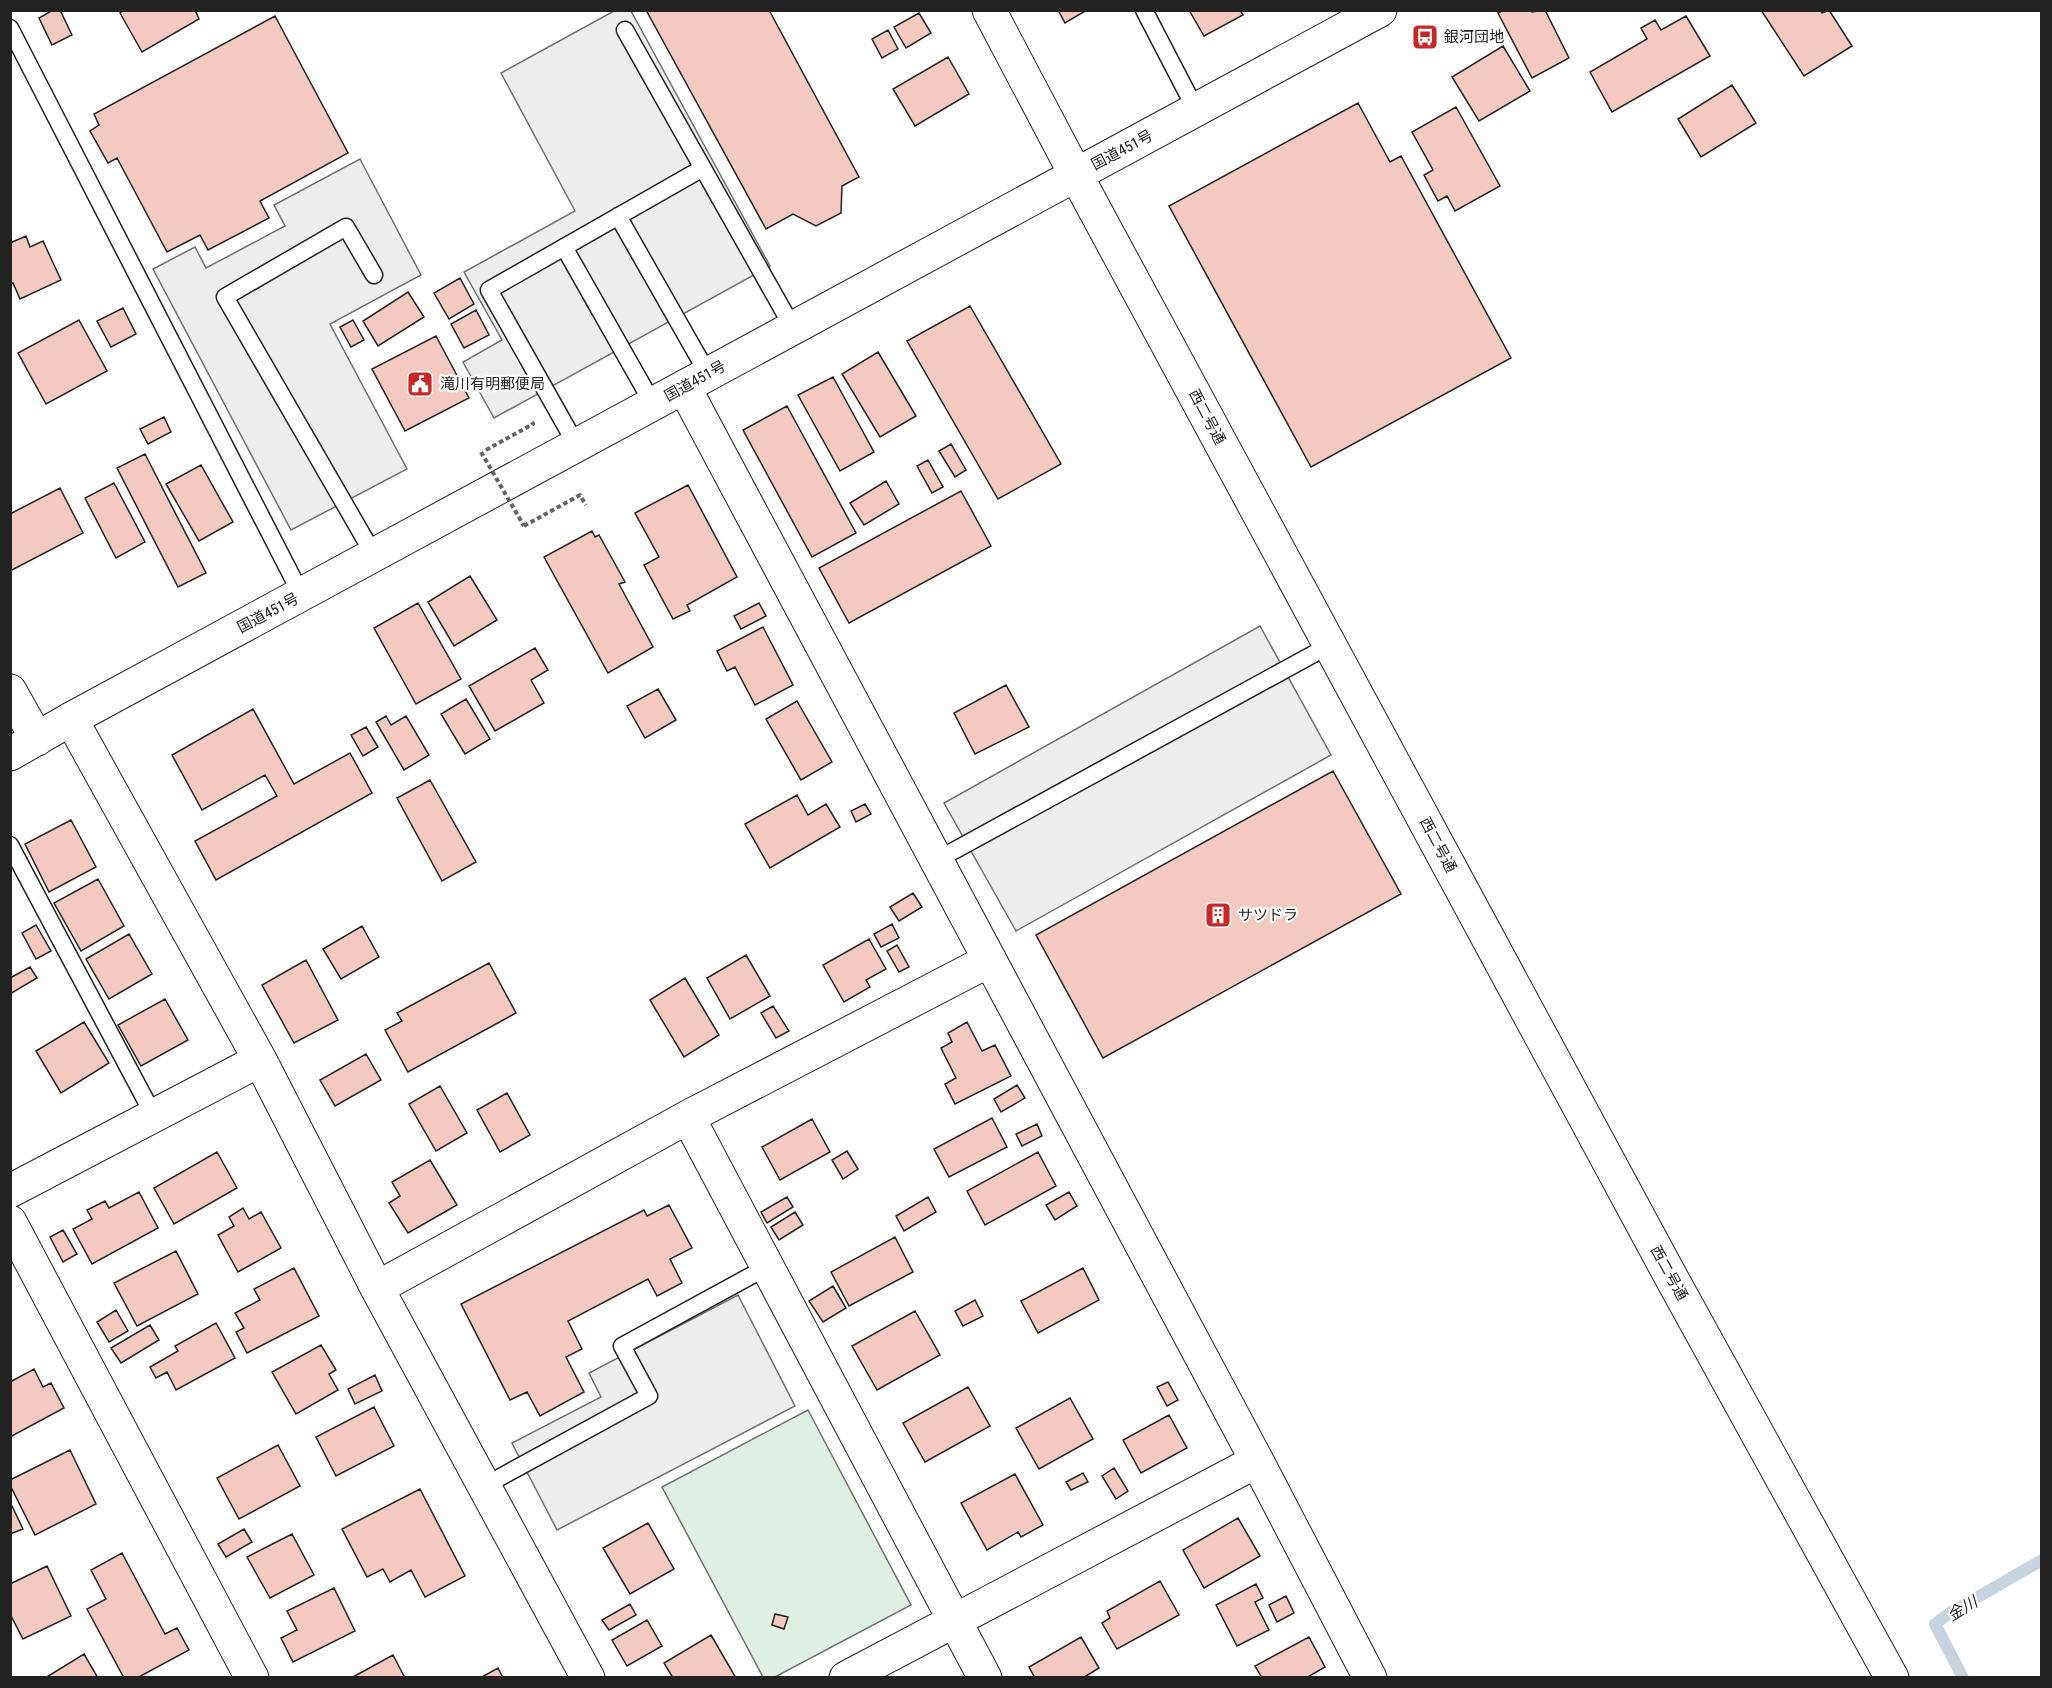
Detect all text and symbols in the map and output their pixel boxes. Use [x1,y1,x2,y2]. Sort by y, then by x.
bus stop icon: 銀河団地 [1410,22,1440,52]
place label: 銀河団地 [1444,28,1504,46]
street label: 国道451号 [1088,126,1156,174]
street label: 国道451号 [661,357,729,405]
public building icon: 滝川有明郵便局 [405,369,435,399]
place label: 滝川有明郵便局 [440,375,545,393]
street label: 西二号通 [1185,386,1229,448]
street label: 国道451号 [234,589,302,637]
street label: 西二号通 [1416,814,1460,876]
building icon: サツドラ [1203,900,1233,930]
place label: サツドラ [1238,906,1298,924]
street label: 西二号通 [1647,1242,1691,1304]
water label: 金川 [1944,1591,1983,1625]

